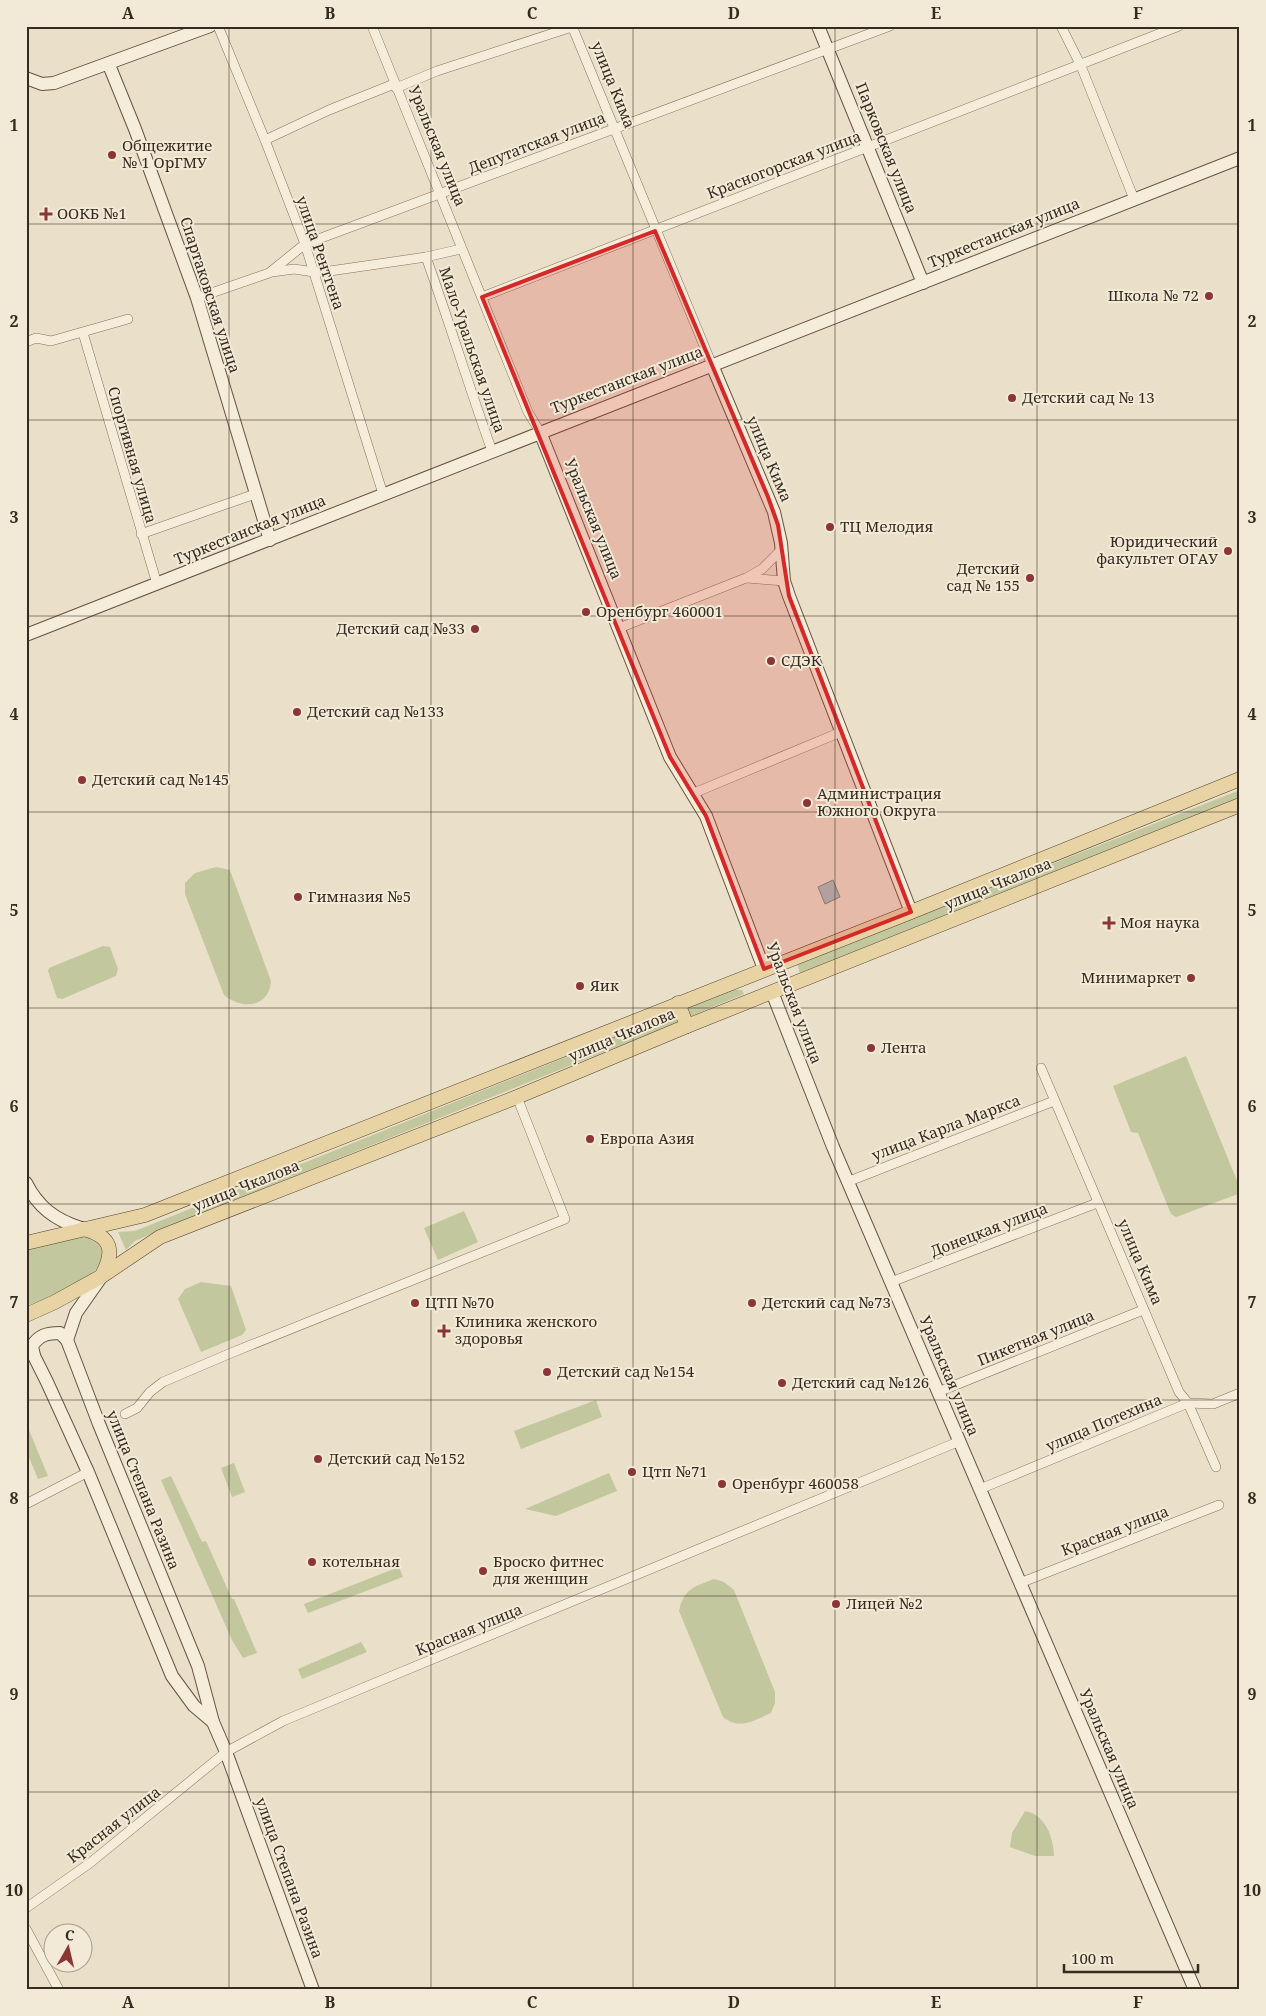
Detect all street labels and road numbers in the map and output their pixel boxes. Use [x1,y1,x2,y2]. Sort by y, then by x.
street label: улица Кима [587,38,640,131]
street label: Парковская улица [852,79,922,216]
street label: Уральская улица [405,82,471,209]
street label: Депутатская улица [465,107,608,177]
street label: Красногорская улица [704,125,864,203]
street label: Туркестанская улица [925,192,1082,272]
street label: улица Рентгена [292,193,350,312]
street label: Спартаковская улица [176,214,246,375]
street label: Мало-Уральская улица [435,264,511,435]
street label: Туркестанская улица [548,341,706,417]
street label: Спортивная улица [104,384,162,525]
street label: улица Кима [743,412,797,505]
street label: Уральская улица [561,455,627,582]
street label: Туркестанская улица [171,489,328,569]
street label: улица Чкалова [941,853,1054,914]
street label: Уральская улица [763,939,827,1066]
street label: улица Чкалова [565,1003,678,1066]
street label: улица Карла Маркса [868,1089,1023,1165]
street label: улица Чкалова [189,1155,302,1216]
street label: Донецкая улица [927,1198,1050,1261]
street label: улица Кима [1114,1215,1168,1308]
street label: Пикетная улица [974,1305,1097,1370]
street label: Уральская улица [916,1312,984,1439]
street label: улица Потехина [1043,1389,1165,1456]
street label: улица Степана Разина [103,1407,185,1572]
street label: Красная улица [1058,1500,1171,1560]
street label: Красная улица [412,1599,525,1660]
street label: Уральская улица [1076,1685,1144,1812]
street label: Красная улица [63,1781,164,1867]
street label: улица Степана Разина [251,1794,328,1961]

